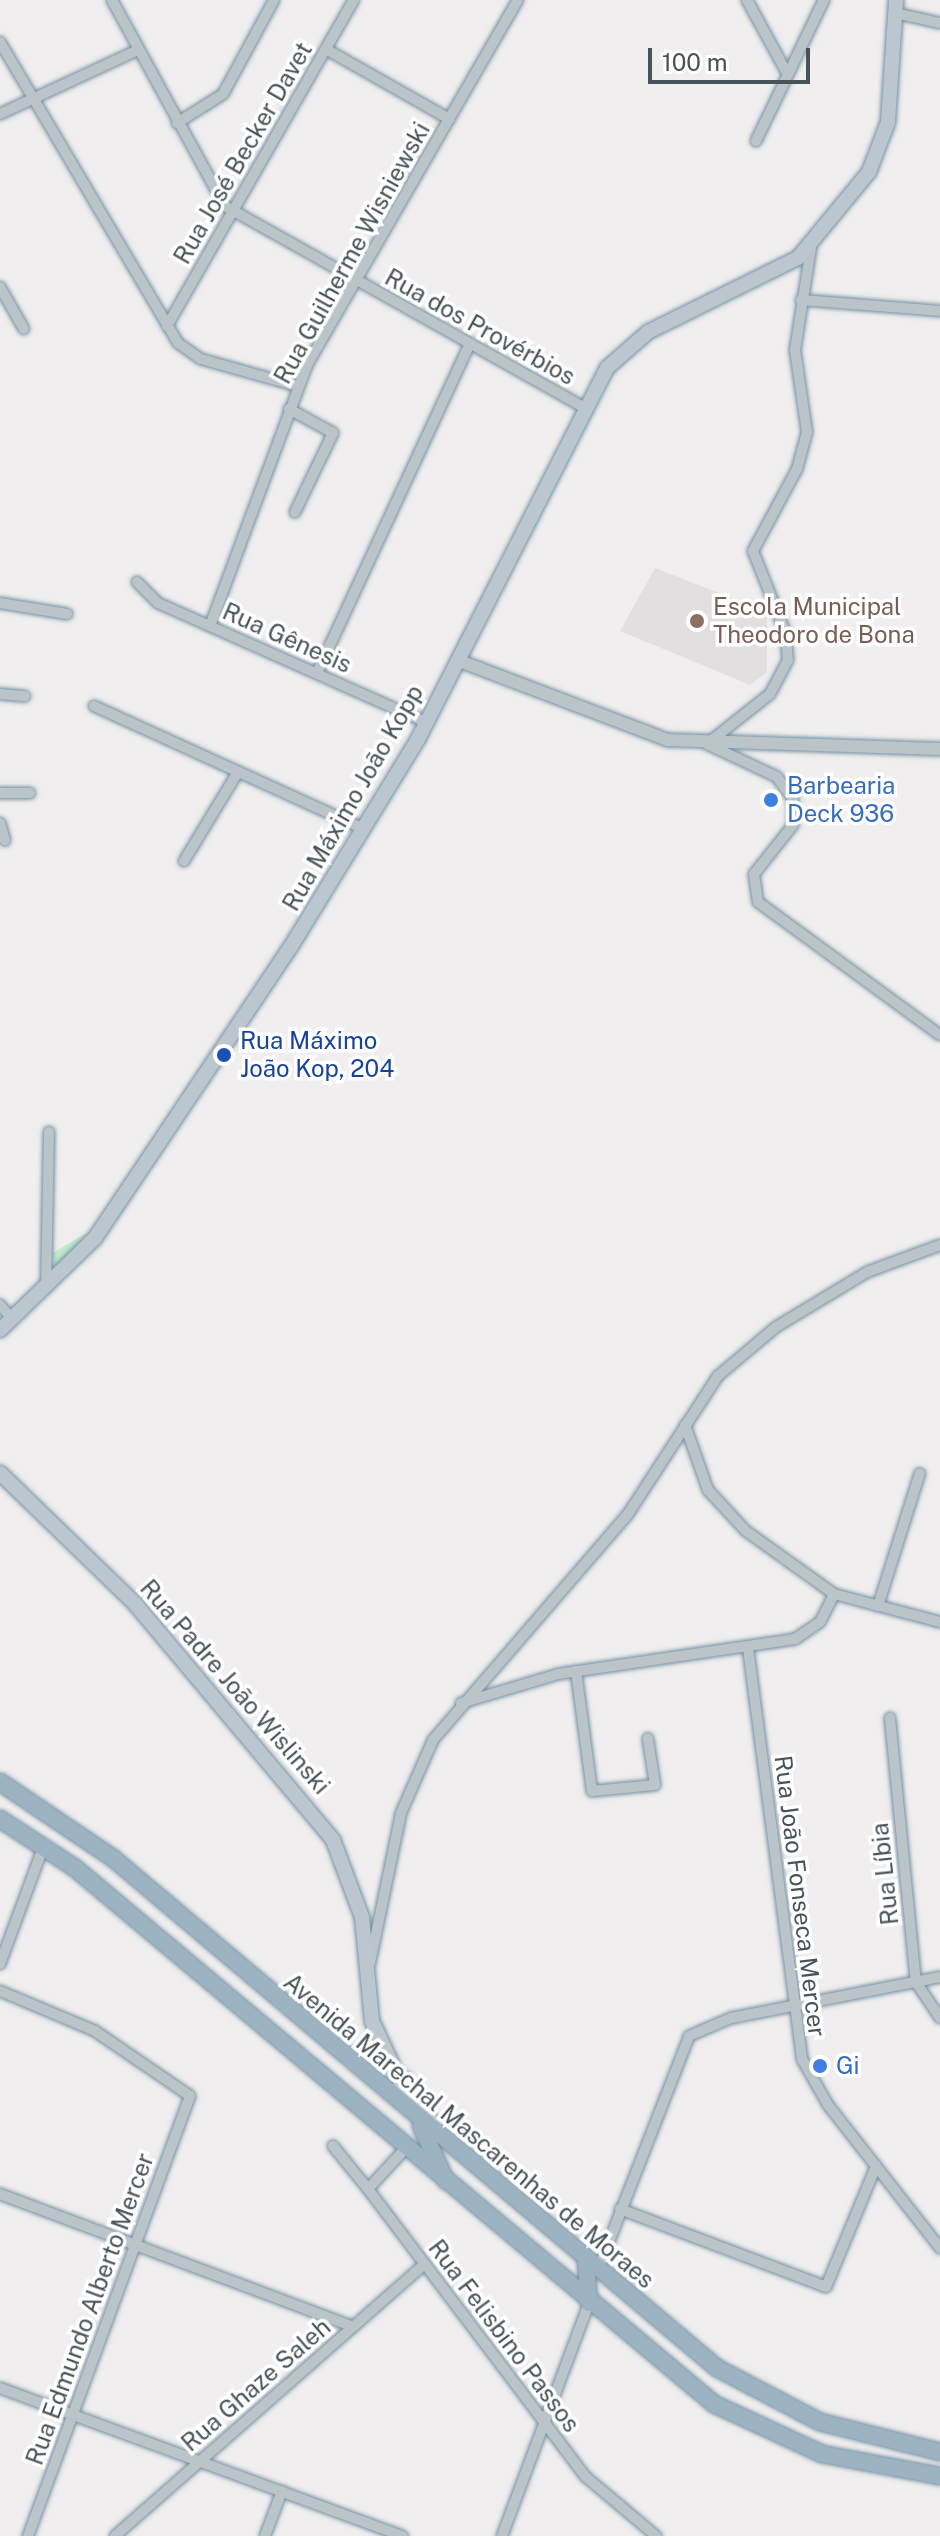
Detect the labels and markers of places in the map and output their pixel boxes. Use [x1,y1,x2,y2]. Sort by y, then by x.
place label: Escola Municipal Theodoro de Bona [713,593,915,649]
marker: Escola Municipal Theodoro de Bona [688,612,706,630]
place label: Barbearia Deck 936 [787,772,895,828]
marker: Barbearia Deck 936 [762,791,780,809]
place label: Rua Máximo João Kop, 204 [240,1027,395,1083]
marker: Rua Máximo João Kop, 204 [215,1046,233,1064]
place label: Gi [836,2052,860,2080]
marker: Gi [811,2057,829,2075]

